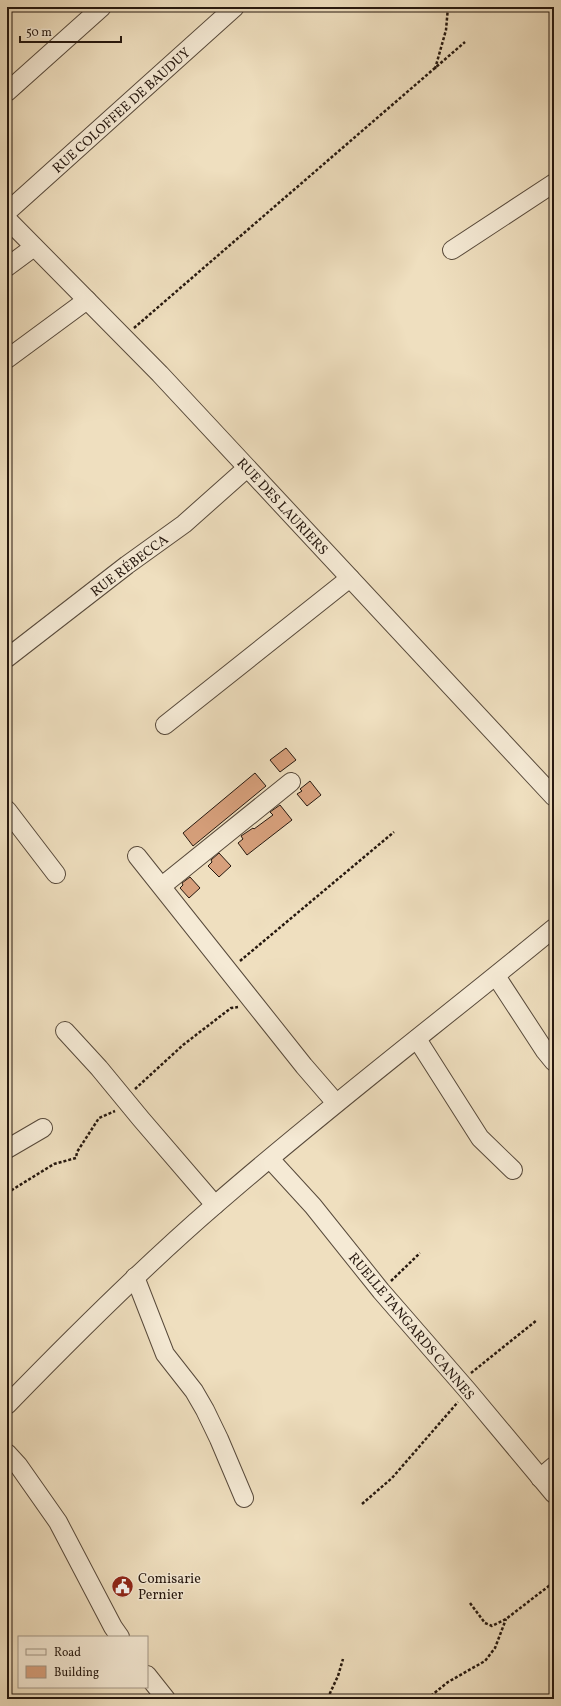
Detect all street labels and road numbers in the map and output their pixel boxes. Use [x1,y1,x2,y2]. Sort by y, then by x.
street label: RUE COLOFFEE DE BAUDUY [49,44,195,178]
street label: RUE DES LAURIERS [232,454,332,560]
street label: RUE RÉBECCA [87,531,173,602]
street label: RUELLE TANGARDS CANNES [343,1249,478,1405]

